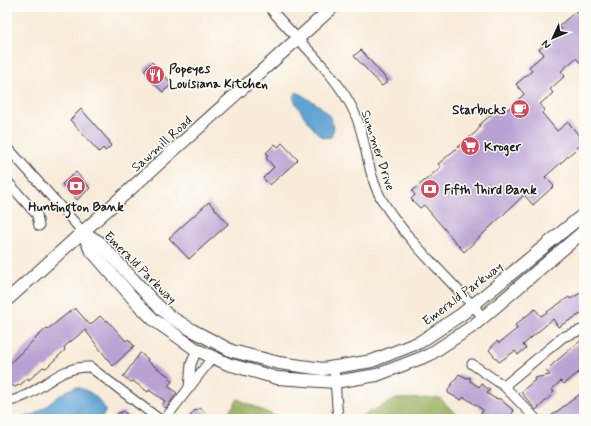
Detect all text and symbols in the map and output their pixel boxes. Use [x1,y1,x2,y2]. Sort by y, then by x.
north arrow [533,18,573,58]
text: N [539,37,554,52]
place label: Popeyes Louisiana Kitchen [169,61,268,93]
restaurant icon: Popeyes Louisiana Kitchen [144,64,166,86]
cafe icon: Starbucks [509,98,531,120]
place label: Starbucks [452,102,506,119]
street label: Summer Drive [357,108,399,193]
street label: Sawmill Road [128,112,196,176]
supermarket icon: Kroger [459,135,481,157]
place label: Kroger [484,139,522,157]
bank icon: Huntington Bank [65,175,87,197]
bank icon: Fifth Third Bank [419,178,441,200]
place label: Fifth Third Bank [444,182,537,199]
place label: Huntington Bank [28,199,124,219]
street label: Emerald Parkway [100,228,180,308]
street label: Emerald Parkway [419,258,506,330]

